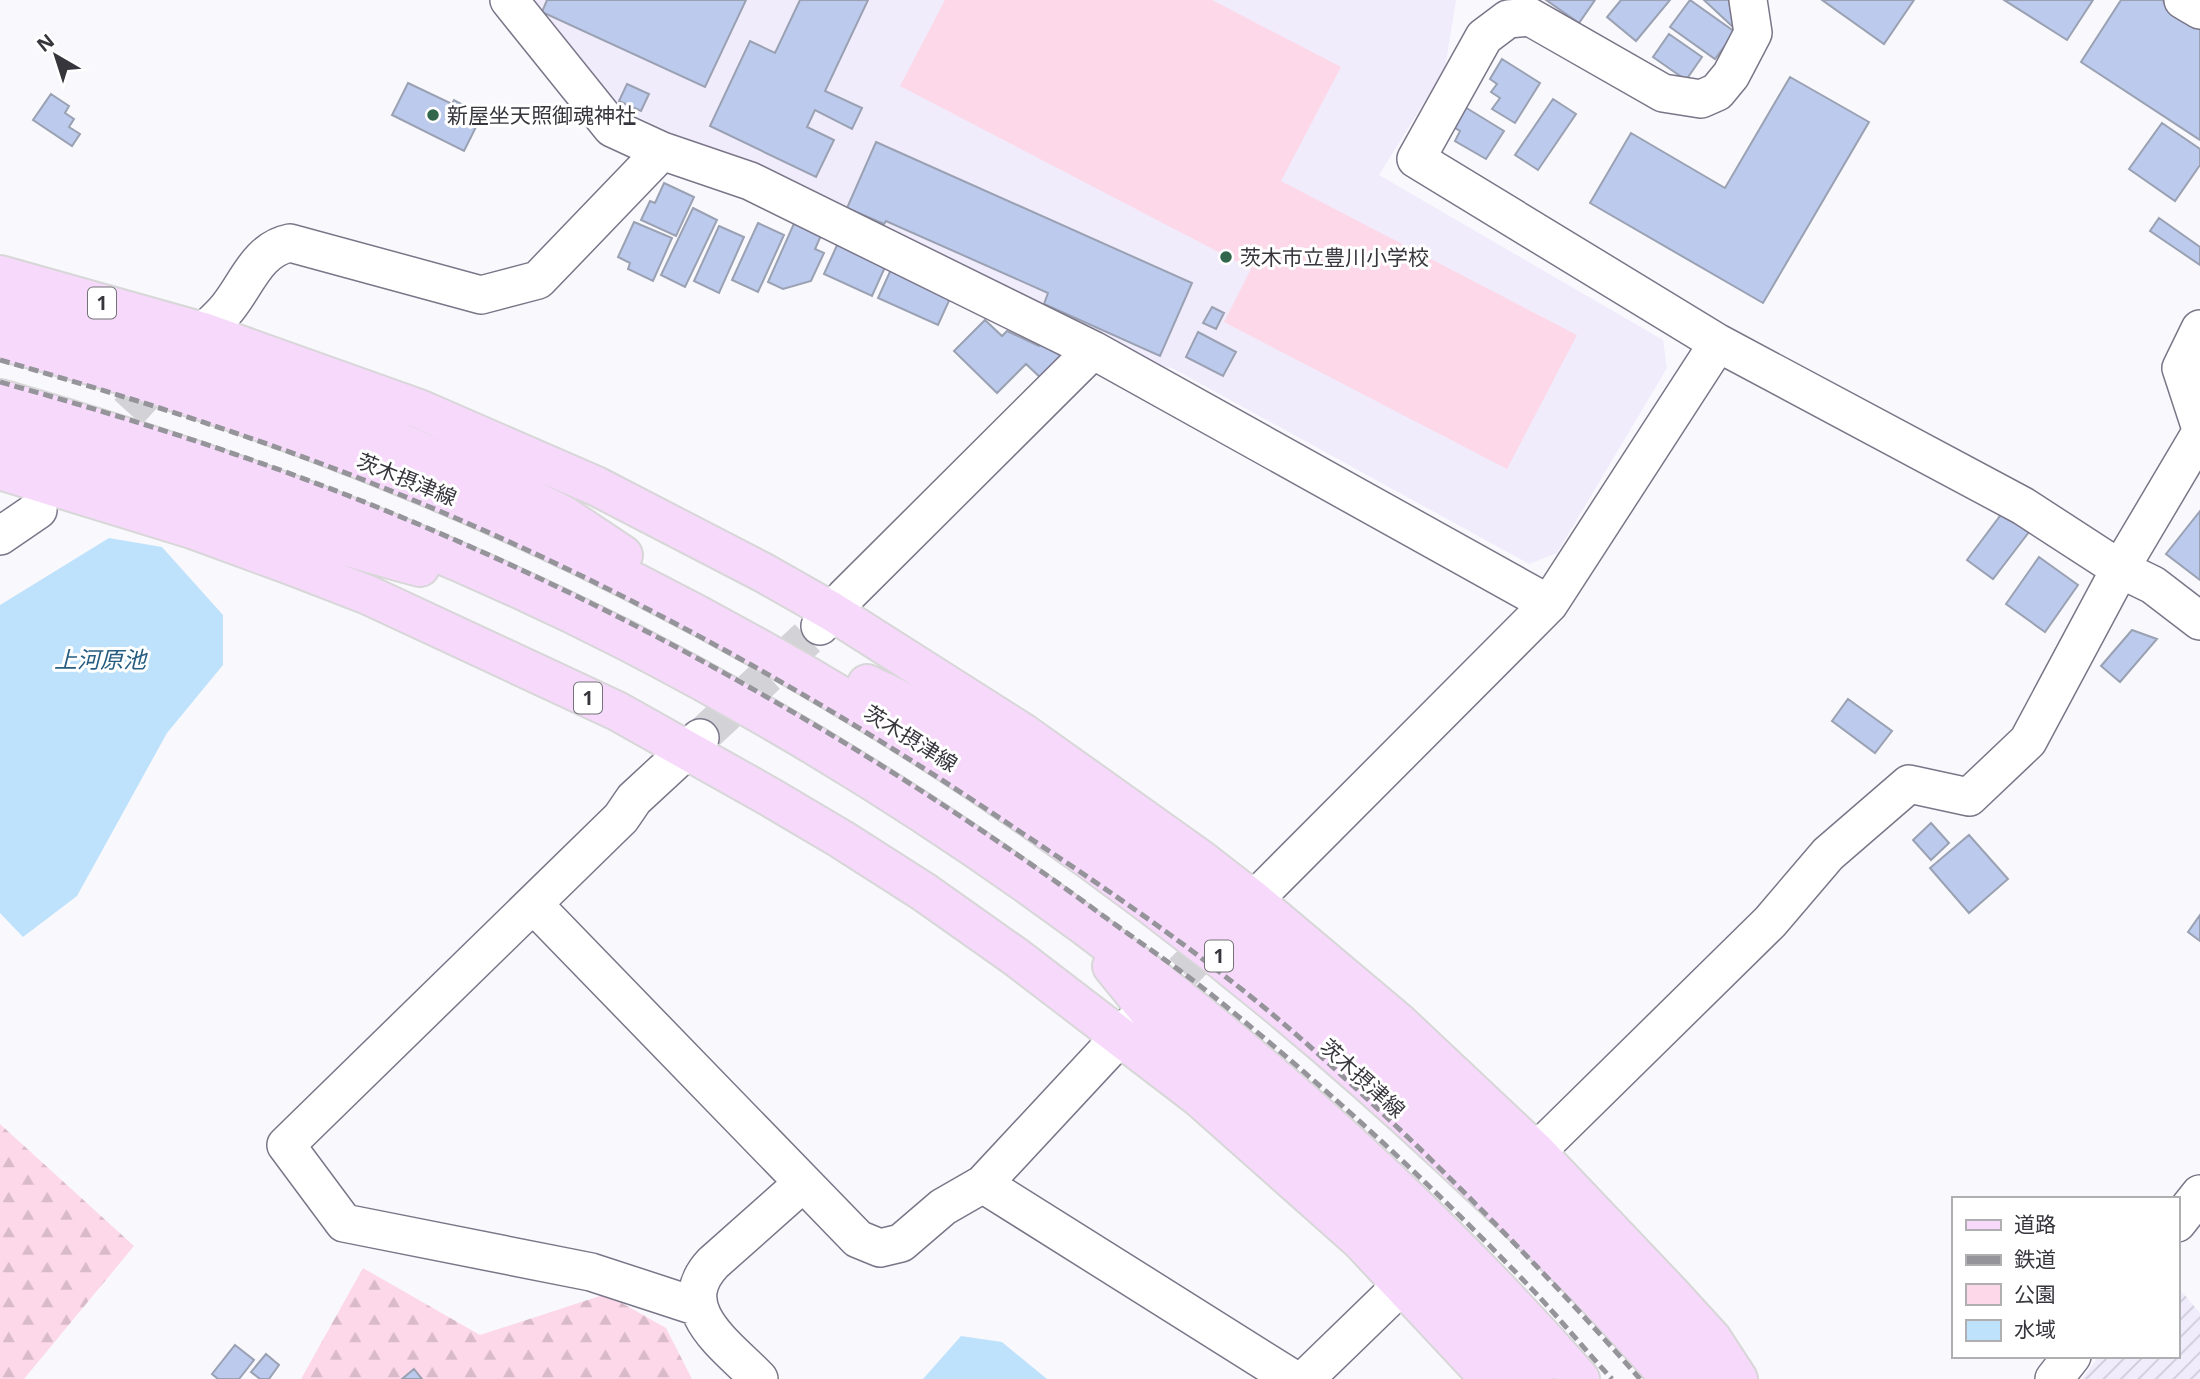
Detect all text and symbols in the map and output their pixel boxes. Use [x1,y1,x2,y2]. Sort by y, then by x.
north arrow [21,21,91,91]
text: N [31,28,59,58]
place label: 新屋坐天照御魂神社 [447,101,636,129]
marker: 新屋坐天照御魂神社 [425,107,441,123]
place label: 茨木市立豊川小学校 [1240,243,1429,271]
marker: 茨木市立豊川小学校 [1218,249,1234,265]
road number: 1 [88,288,116,318]
street label: 茨木摂津線 [353,446,461,512]
water label: 上河原池 [54,643,148,675]
road number: 1 [574,682,602,713]
street label: 茨木摂津線 [859,698,963,778]
road number: 1 [1205,940,1233,972]
street label: 茨木摂津線 [1315,1032,1411,1124]
legend [1952,1197,2179,1358]
text: 道路 [2014,1210,2056,1238]
text: 鉄道 [2014,1245,2056,1273]
text: 公園 [2014,1280,2056,1308]
text: 水域 [2014,1315,2056,1343]

